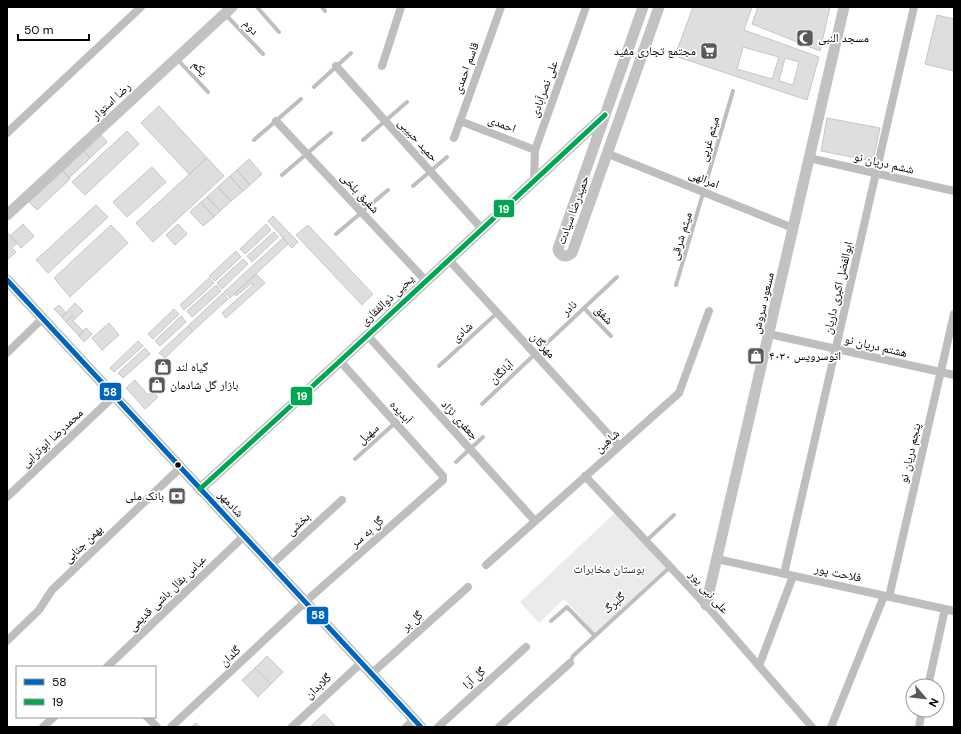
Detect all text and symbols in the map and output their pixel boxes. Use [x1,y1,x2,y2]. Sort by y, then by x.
scale bar [18,16,89,42]
street label: دوم [240,16,262,38]
text: 50 m [24,22,53,38]
mosque icon: مسجد النبی [795,28,815,48]
place label: مسجد النبی [818,30,869,46]
street label: قاسم احمدی [449,40,483,96]
supermarket icon: مجتمع تجاری مفید [699,41,719,61]
place label: مجتمع تجاری مفید [614,43,696,59]
street label: یکم [189,57,211,79]
street label: علی نصرآبادی [526,58,562,120]
street label: رضا استوار [87,78,134,124]
street label: احمدی [486,111,518,137]
street label: حمید حبیبی [394,115,442,165]
street label: میثم غربی [695,115,723,163]
street label: ششم دریان‌ نو [852,148,916,178]
street label: امرالهی [686,166,722,192]
street label: شفیق بلخی [337,169,383,217]
street label: حمیدرضا سیادت [553,173,593,247]
line badge: 19 [493,199,515,218]
text: 19 [499,202,510,216]
street label: میثم شرقی [666,210,696,262]
street label: ابوالفضل اکبری داریان [820,240,856,336]
street label: یحیی ذوالفقاری [357,271,418,329]
street label: مسعود سروش [748,271,778,335]
street label: نادر [557,297,580,320]
street label: شفق [591,302,617,328]
street label: شادی [448,318,476,346]
street label: مهرگان [527,329,559,361]
street label: هشتم دریان‌ نو [843,331,909,361]
shop icon: اتوسرویس ۴۰۳۰ [746,346,766,366]
place label: اتوسرویس ۴۰۳۰ [769,348,841,364]
street label: آبانگان [485,356,517,387]
shop icon: گیاه لند [153,357,173,377]
place label: گیاه لند [176,359,208,375]
shop icon: بازار گل شادمان [147,375,167,395]
place label: بازار گل شادمان [170,377,238,393]
line badge: 58 [99,382,122,401]
text: 58 [103,385,117,399]
line badge: 19 [290,386,313,406]
text: 19 [297,389,308,403]
street label: آبدیده [386,397,416,428]
street label: جعفری نژاد [438,397,482,444]
street label: محمدرضا ابوترابی [17,405,87,471]
street label: سهیل [354,420,382,448]
street label: پنجم دریان‌ نو [895,421,925,485]
street label: شاهین [591,425,623,456]
unlabelled marker [173,460,183,470]
bank icon: بانک ملی [167,486,187,506]
street label: شادمهر [214,487,247,521]
place label: بانک ملی [125,488,164,504]
street label: بخشی [282,509,314,539]
street label: گل به سر [346,513,387,552]
street label: بهمن جنابی [60,521,106,567]
street label: عباس بقال باشی قدیمی [124,551,210,635]
street label: فلاحت پور [812,560,863,586]
park label: بوستان مخابرات [573,561,645,577]
street label: علی نبی پور [685,566,733,617]
street label: گلبرگ [599,589,629,617]
line badge: 58 [306,606,329,625]
street label: گل بر [397,607,426,635]
text: 58 [311,608,325,622]
street label: گلدان [216,642,244,670]
street label: گل آرا [459,663,489,693]
legend [16,666,156,718]
street label: گلابدان [301,670,335,702]
text: 58 [52,674,67,690]
north arrow [905,678,945,718]
text: 19 [52,694,63,710]
text: N [926,696,942,710]

